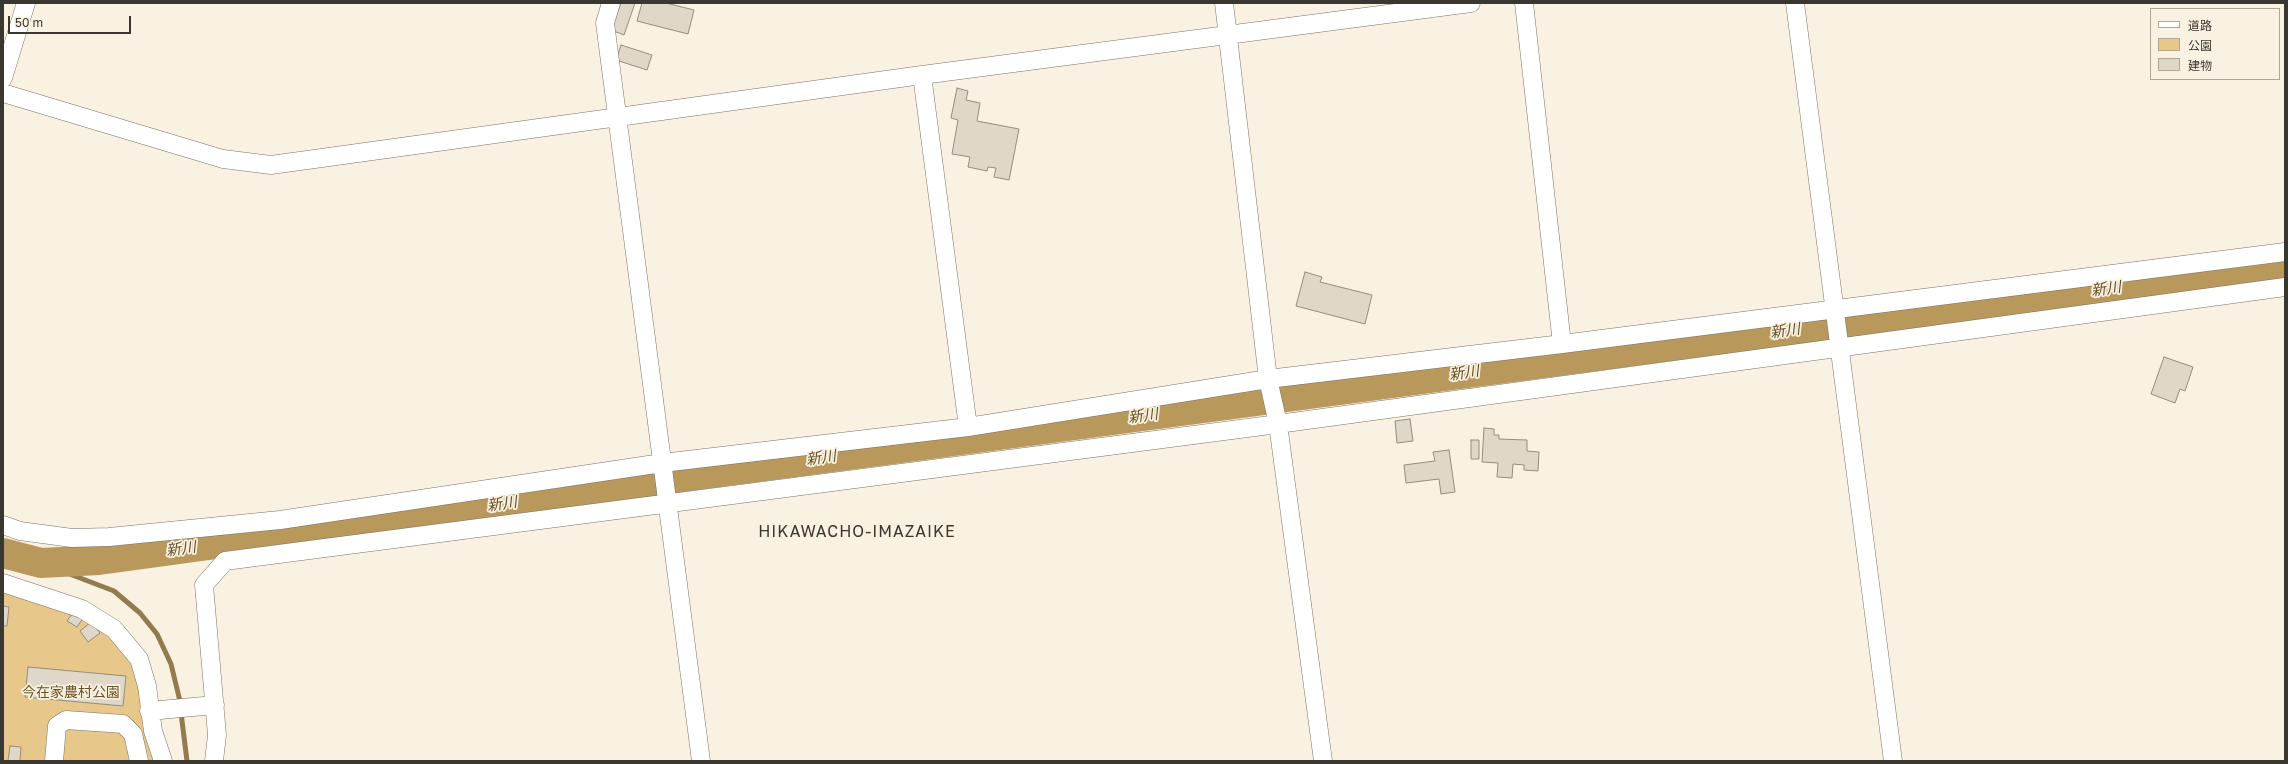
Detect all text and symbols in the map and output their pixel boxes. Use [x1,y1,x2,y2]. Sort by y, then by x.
scale bar [10,8,133,34]
legend [2150,8,2280,80]
text: 50 m [15,15,43,30]
text: 道路 [2188,18,2212,33]
text: 公園 [2188,38,2212,53]
text: 建物 [2188,58,2212,73]
water label: 新川 [2090,278,2122,300]
water label: 新川 [1769,320,1801,342]
water label: 新川 [1448,362,1480,384]
water label: 新川 [1127,405,1159,427]
water label: 新川 [805,447,837,469]
water label: 新川 [486,493,518,515]
district label: HIKAWACHO-IMAZAIKE [758,522,956,542]
water label: 新川 [165,538,197,560]
park label: 今在家農村公園 [22,685,120,701]

